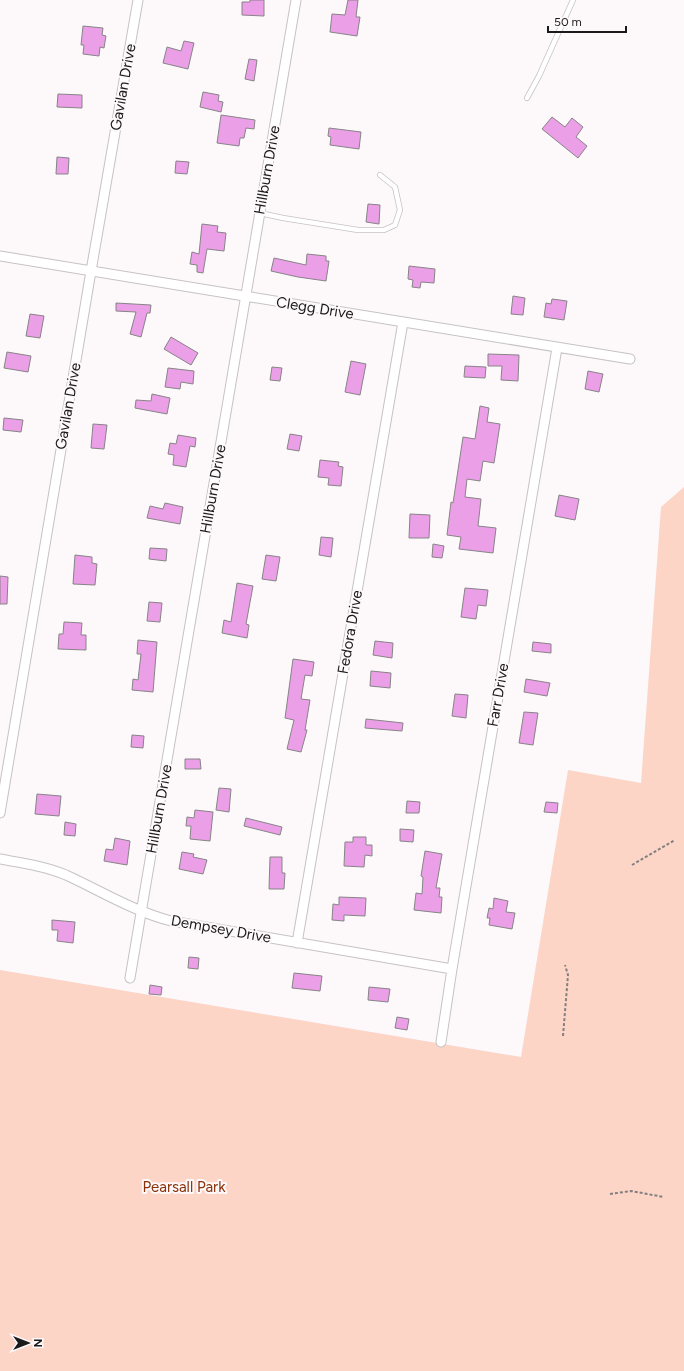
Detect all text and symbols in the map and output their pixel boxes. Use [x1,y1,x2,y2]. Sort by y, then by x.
scale bar [548,8,626,34]
text: 50 m [554,15,582,29]
street label: Gavilan Drive [107,42,139,132]
street label: Hillburn Drive [250,124,284,216]
street label: Clegg Drive [275,293,355,323]
street label: Gavilan Drive [52,361,84,451]
street label: Hillburn Drive [196,443,230,535]
street label: Fedora Drive [334,589,366,675]
street label: Farr Drive [484,662,512,728]
street label: Hillburn Drive [142,763,176,855]
street label: Dempsey Drive [170,911,272,947]
park label: Pearsall Park [143,1178,226,1196]
north arrow [8,1323,48,1363]
text: N [31,1339,44,1347]

